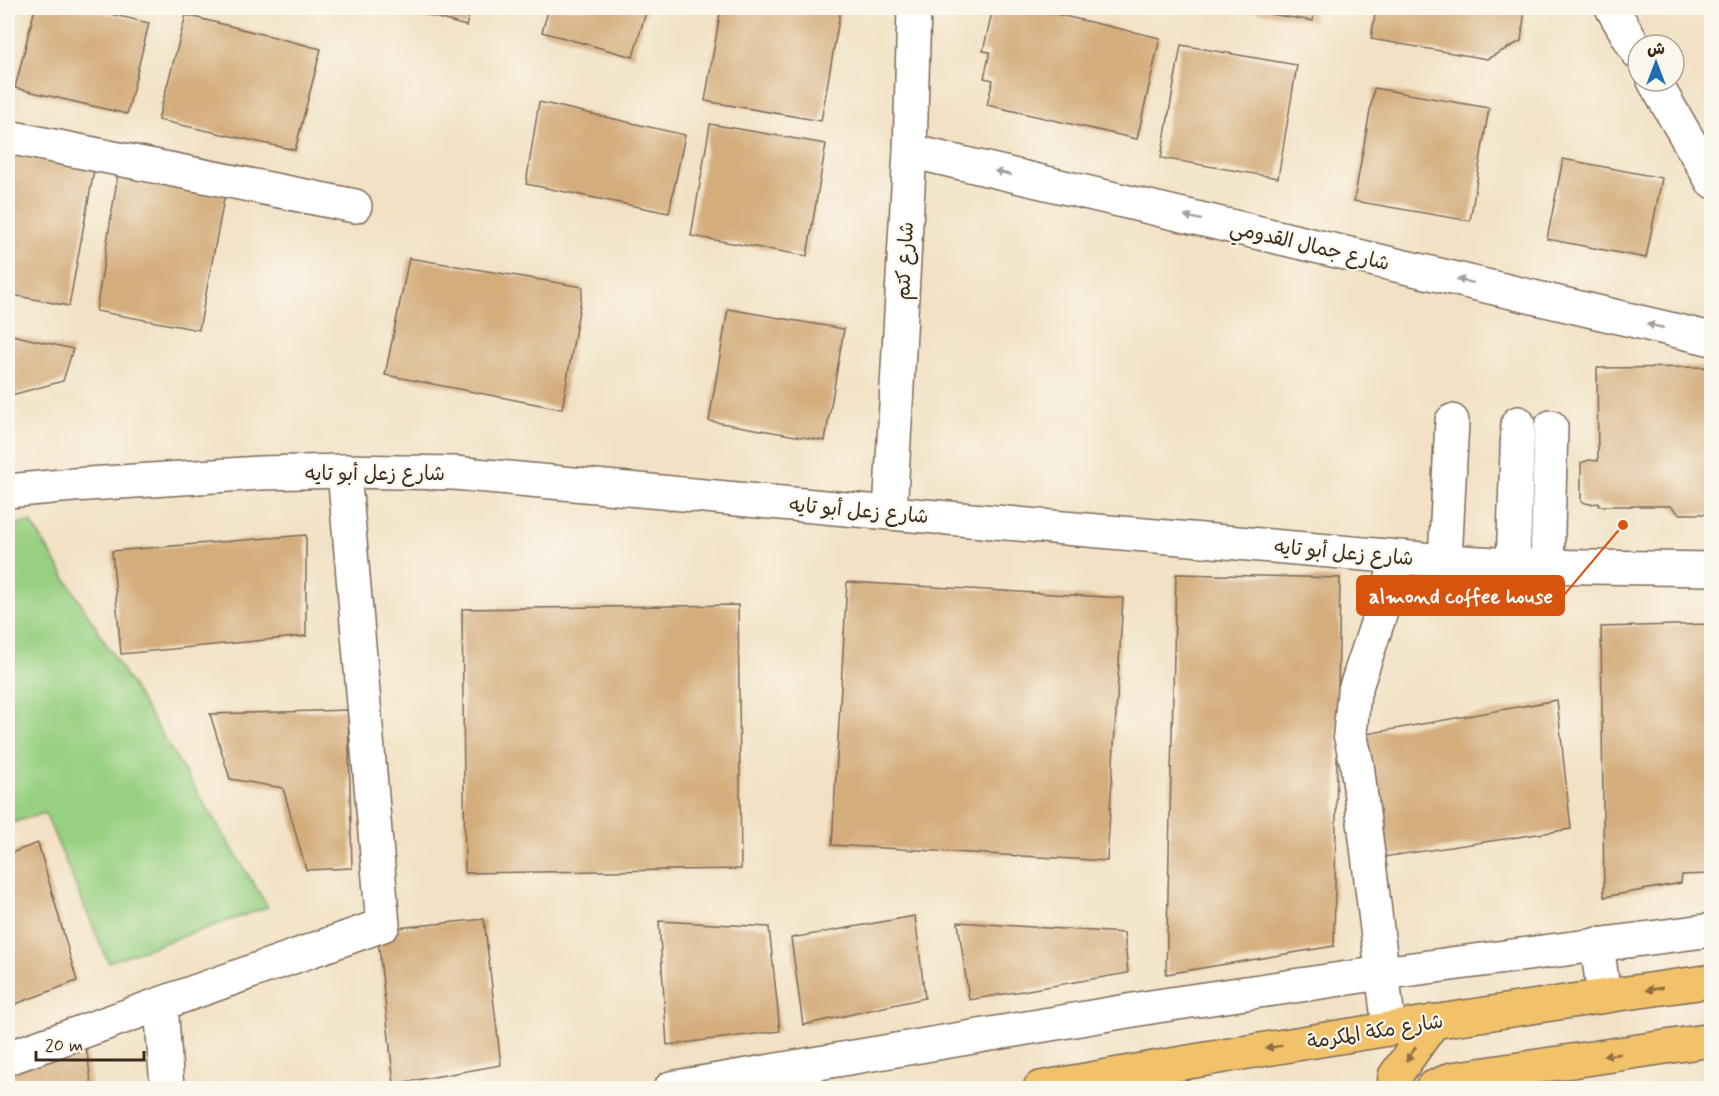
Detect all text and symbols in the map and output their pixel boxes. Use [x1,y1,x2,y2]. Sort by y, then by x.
north arrow [1626,33,1686,93]
text: ش [1647,39,1665,60]
one-way arrow [994,167,1013,177]
one-way arrow [1184,212,1202,222]
street label: شارع جمال القدومي [1227,215,1392,281]
street label: شارع كتم [890,221,921,301]
one-way arrow [1455,276,1474,286]
one-way arrow [1645,321,1664,331]
street label: شارع زعل أبو تايه [305,461,445,488]
street label: شارع زعل أبو تايه [788,492,930,531]
street label: شارع زعل أبو تايه [1273,534,1415,573]
callout: almond coffee house [1357,576,1564,615]
text: almond coffee house [1369,583,1553,611]
one-way arrow [1644,985,1663,994]
street label: شارع مكة المكرمة [1305,1008,1445,1057]
scale bar [36,1024,144,1062]
text: 20 m [45,1034,83,1058]
one-way arrow [1264,1043,1283,1052]
one-way arrow [1405,1045,1417,1061]
one-way arrow [1602,1051,1621,1060]

